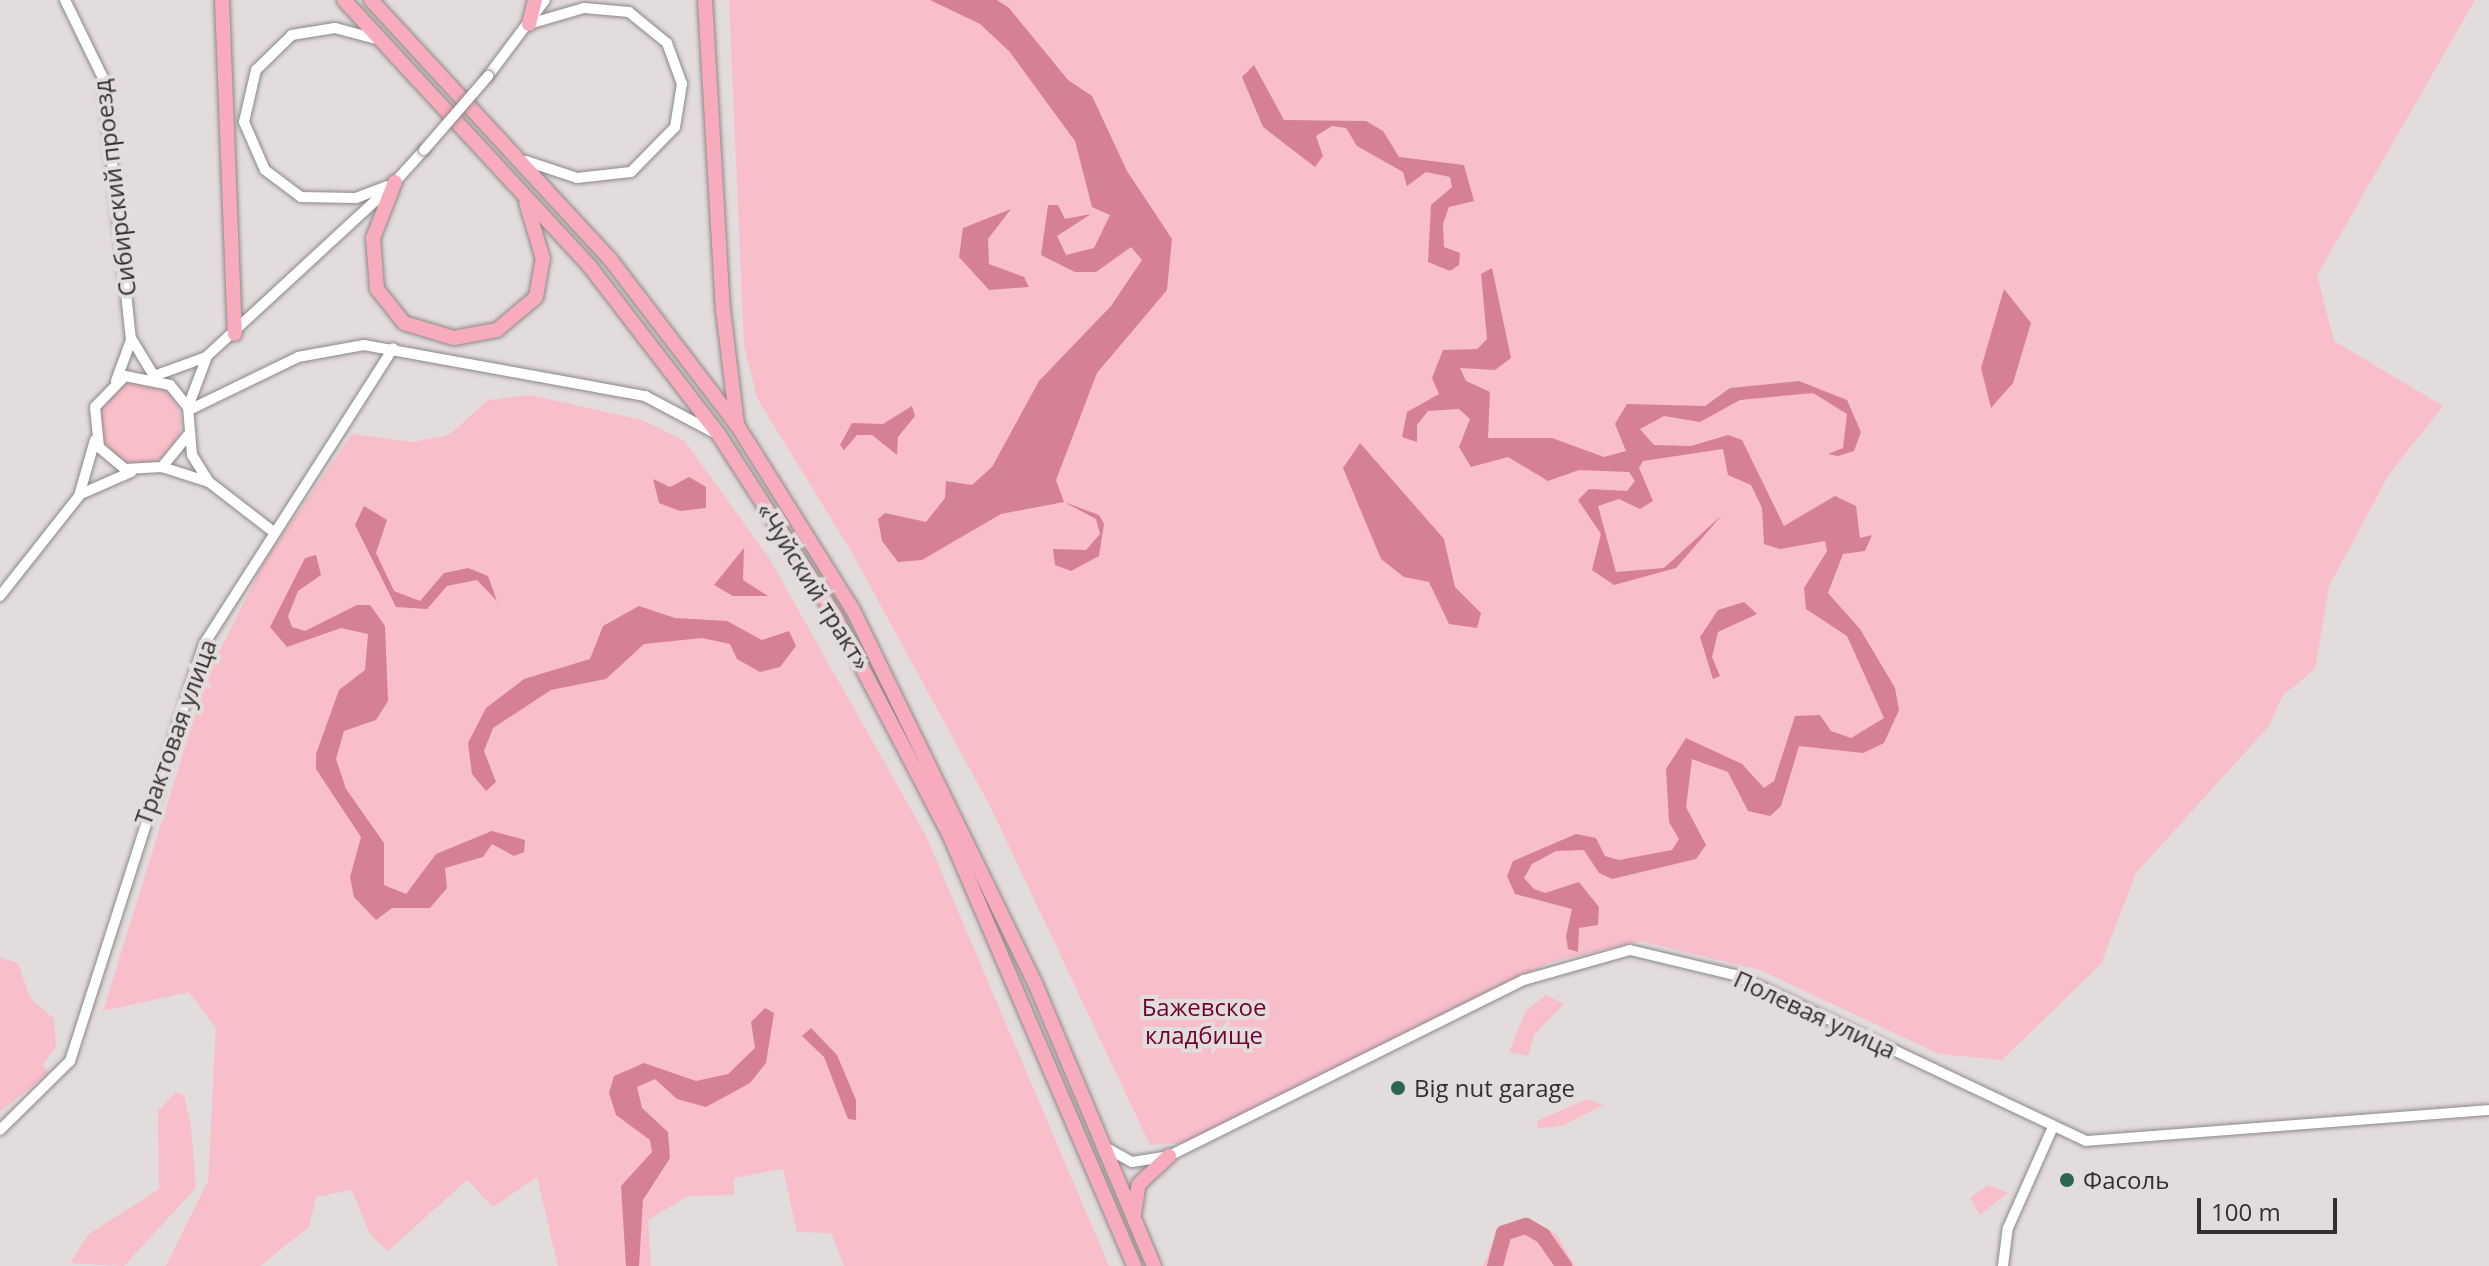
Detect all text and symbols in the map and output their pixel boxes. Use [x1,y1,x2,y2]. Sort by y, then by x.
street label: Сибирский проезд [86,78,142,298]
street label: «Чуйский тракт» [751,497,877,675]
street label: Трактовая улица [128,635,222,829]
street label: Полевая улица [1730,964,1900,1064]
park label: Бажевское кладбище [1142,993,1266,1049]
place label: Big nut garage [1414,1074,1575,1102]
marker: Big nut garage [1389,1079,1407,1097]
place label: Фасоль [2083,1166,2169,1194]
marker: Фасоль [2058,1171,2076,1189]
scale bar [2201,1182,2341,1232]
text: 100 m [2211,1195,2281,1228]

